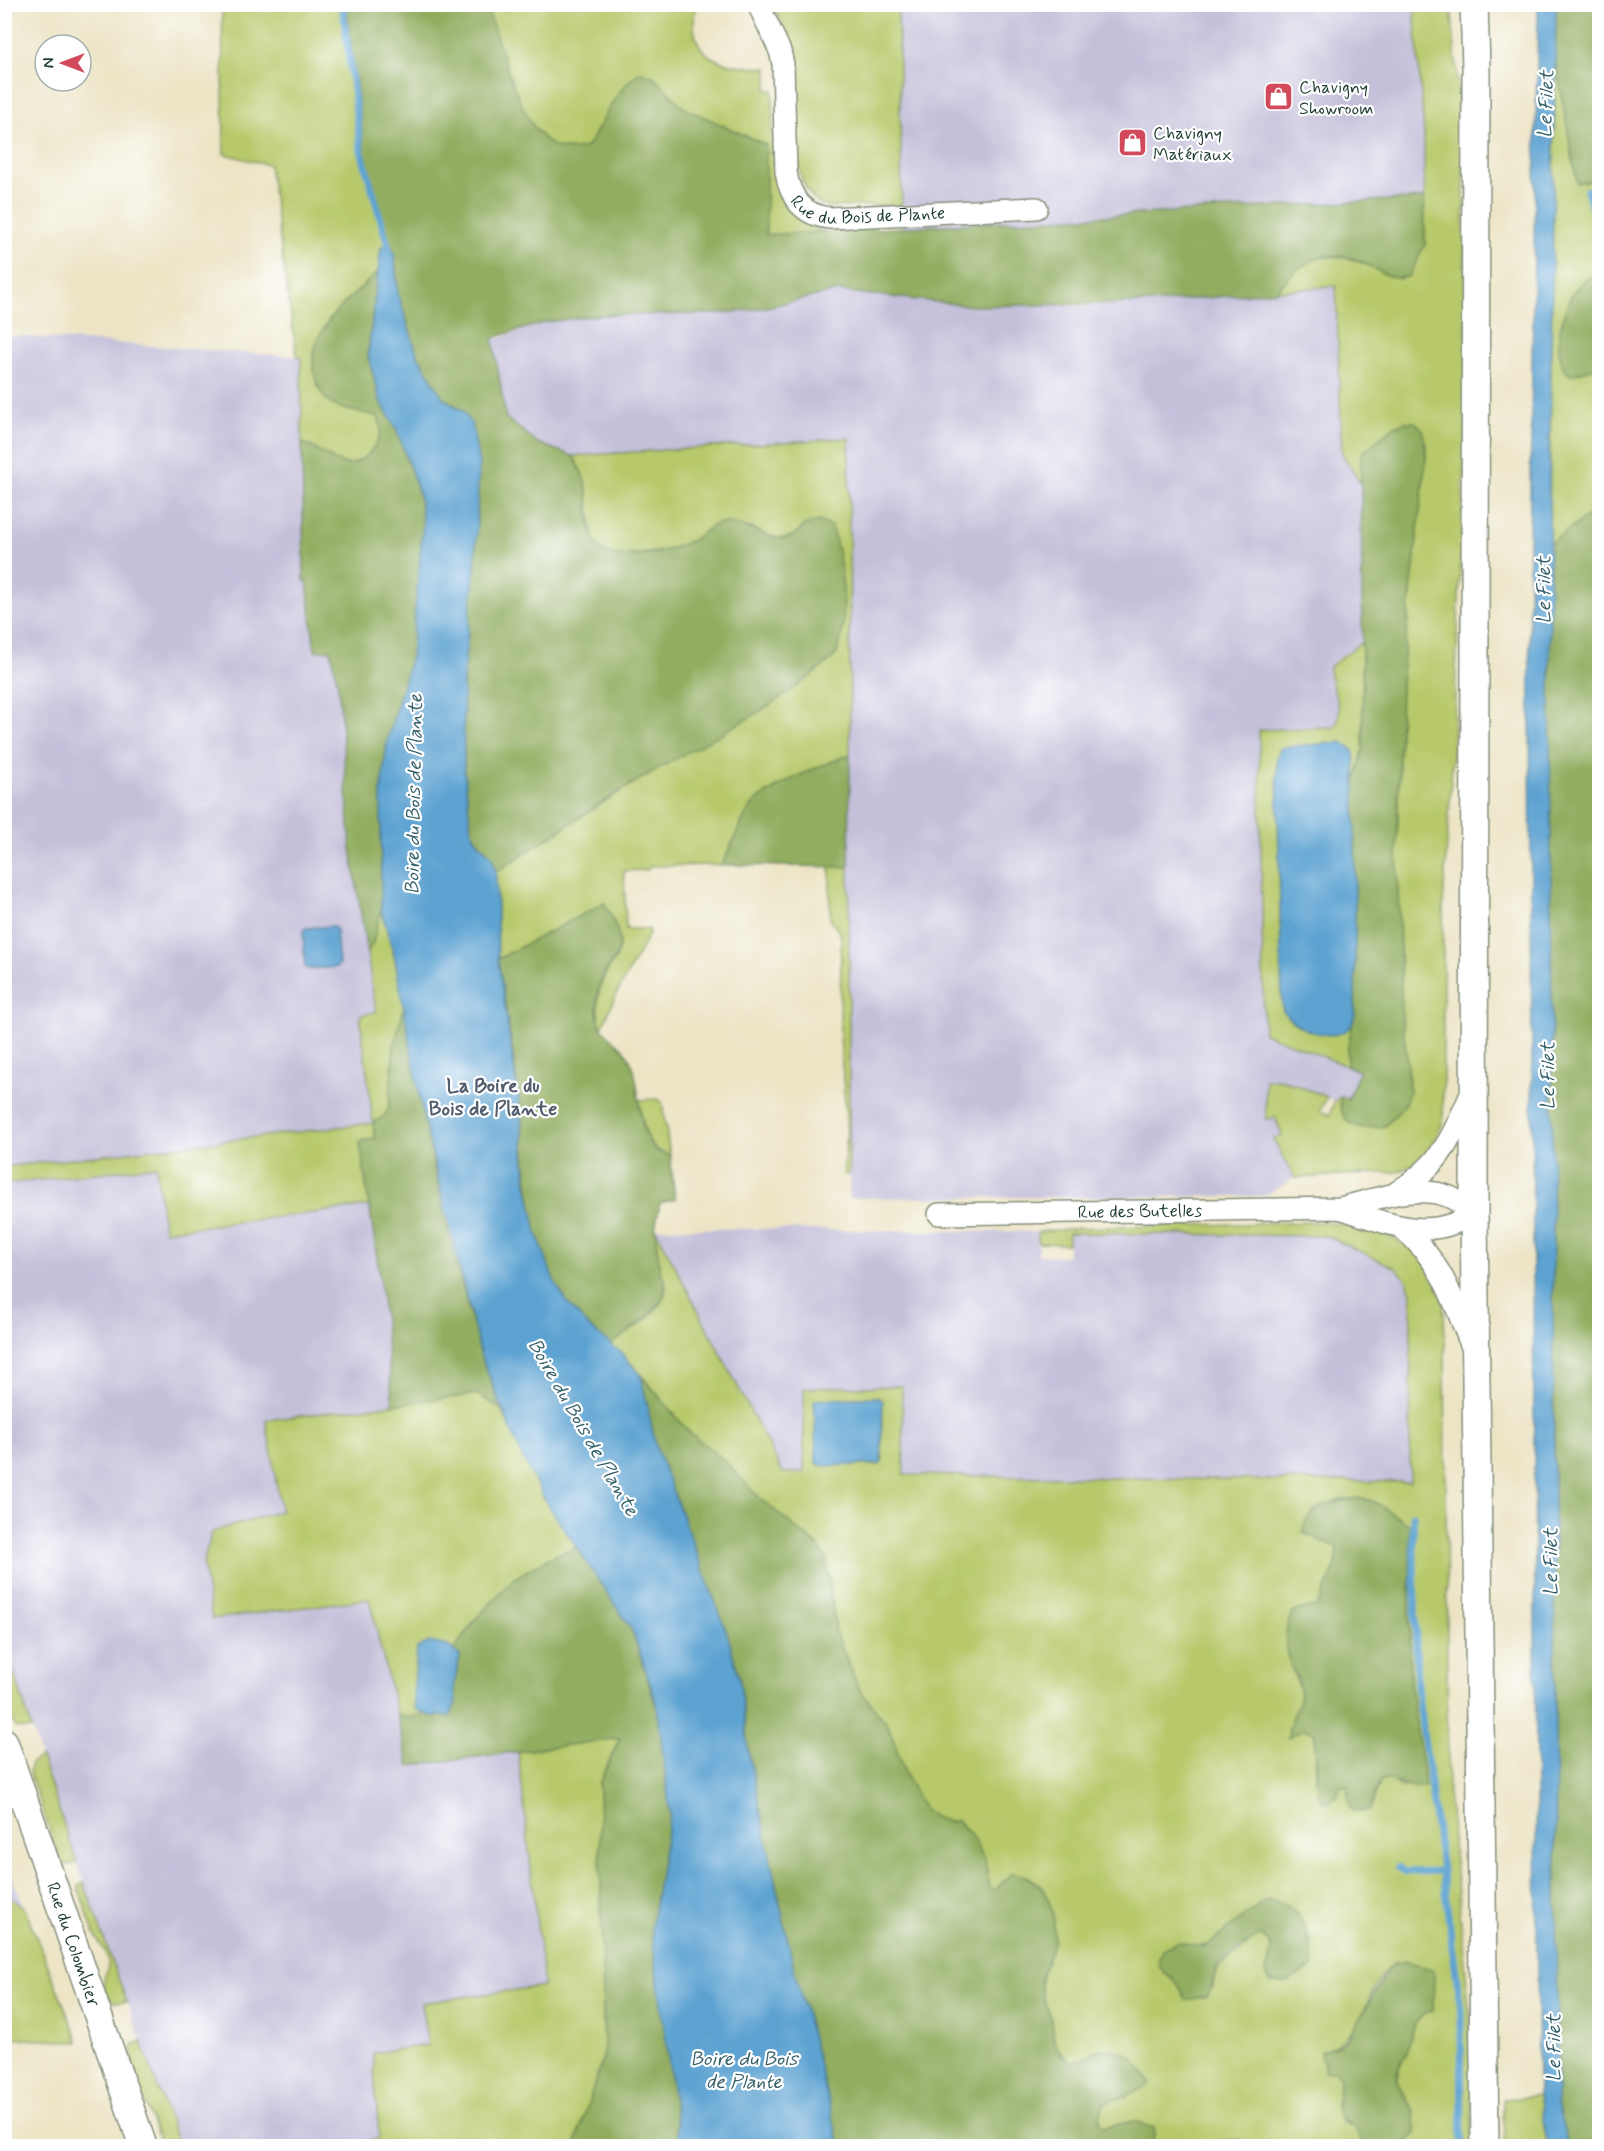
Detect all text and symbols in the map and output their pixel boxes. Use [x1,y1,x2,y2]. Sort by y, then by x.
north arrow [33,33,93,93]
text: N [39,58,60,68]
water label: Le Filet [1532,68,1561,138]
place label: Chavigny Showroom [1299,76,1374,121]
shop icon: Chavigny Showroom [1262,81,1294,113]
place label: Chavigny Matériaux [1153,122,1232,167]
shop icon: Chavigny Matériaux [1116,127,1148,159]
street label: Rue du Bois de Plante [784,191,946,231]
water label: Le Filet [1531,555,1558,624]
water label: Boire du Bois de Plante [399,693,430,895]
water label: Le Filet [1535,1041,1562,1110]
district label: La Boire du Bois de Plante [429,1073,557,1123]
street label: Rue des Butelles [1078,1199,1202,1225]
water label: Boire du Bois de Plante [521,1334,645,1522]
water label: Le Filet [1538,1527,1565,1596]
street label: Rue du Colombier [40,1879,105,2011]
water label: Le Filet [1541,2013,1568,2082]
water label: Boire du Bois de Plante [690,2046,800,2096]

